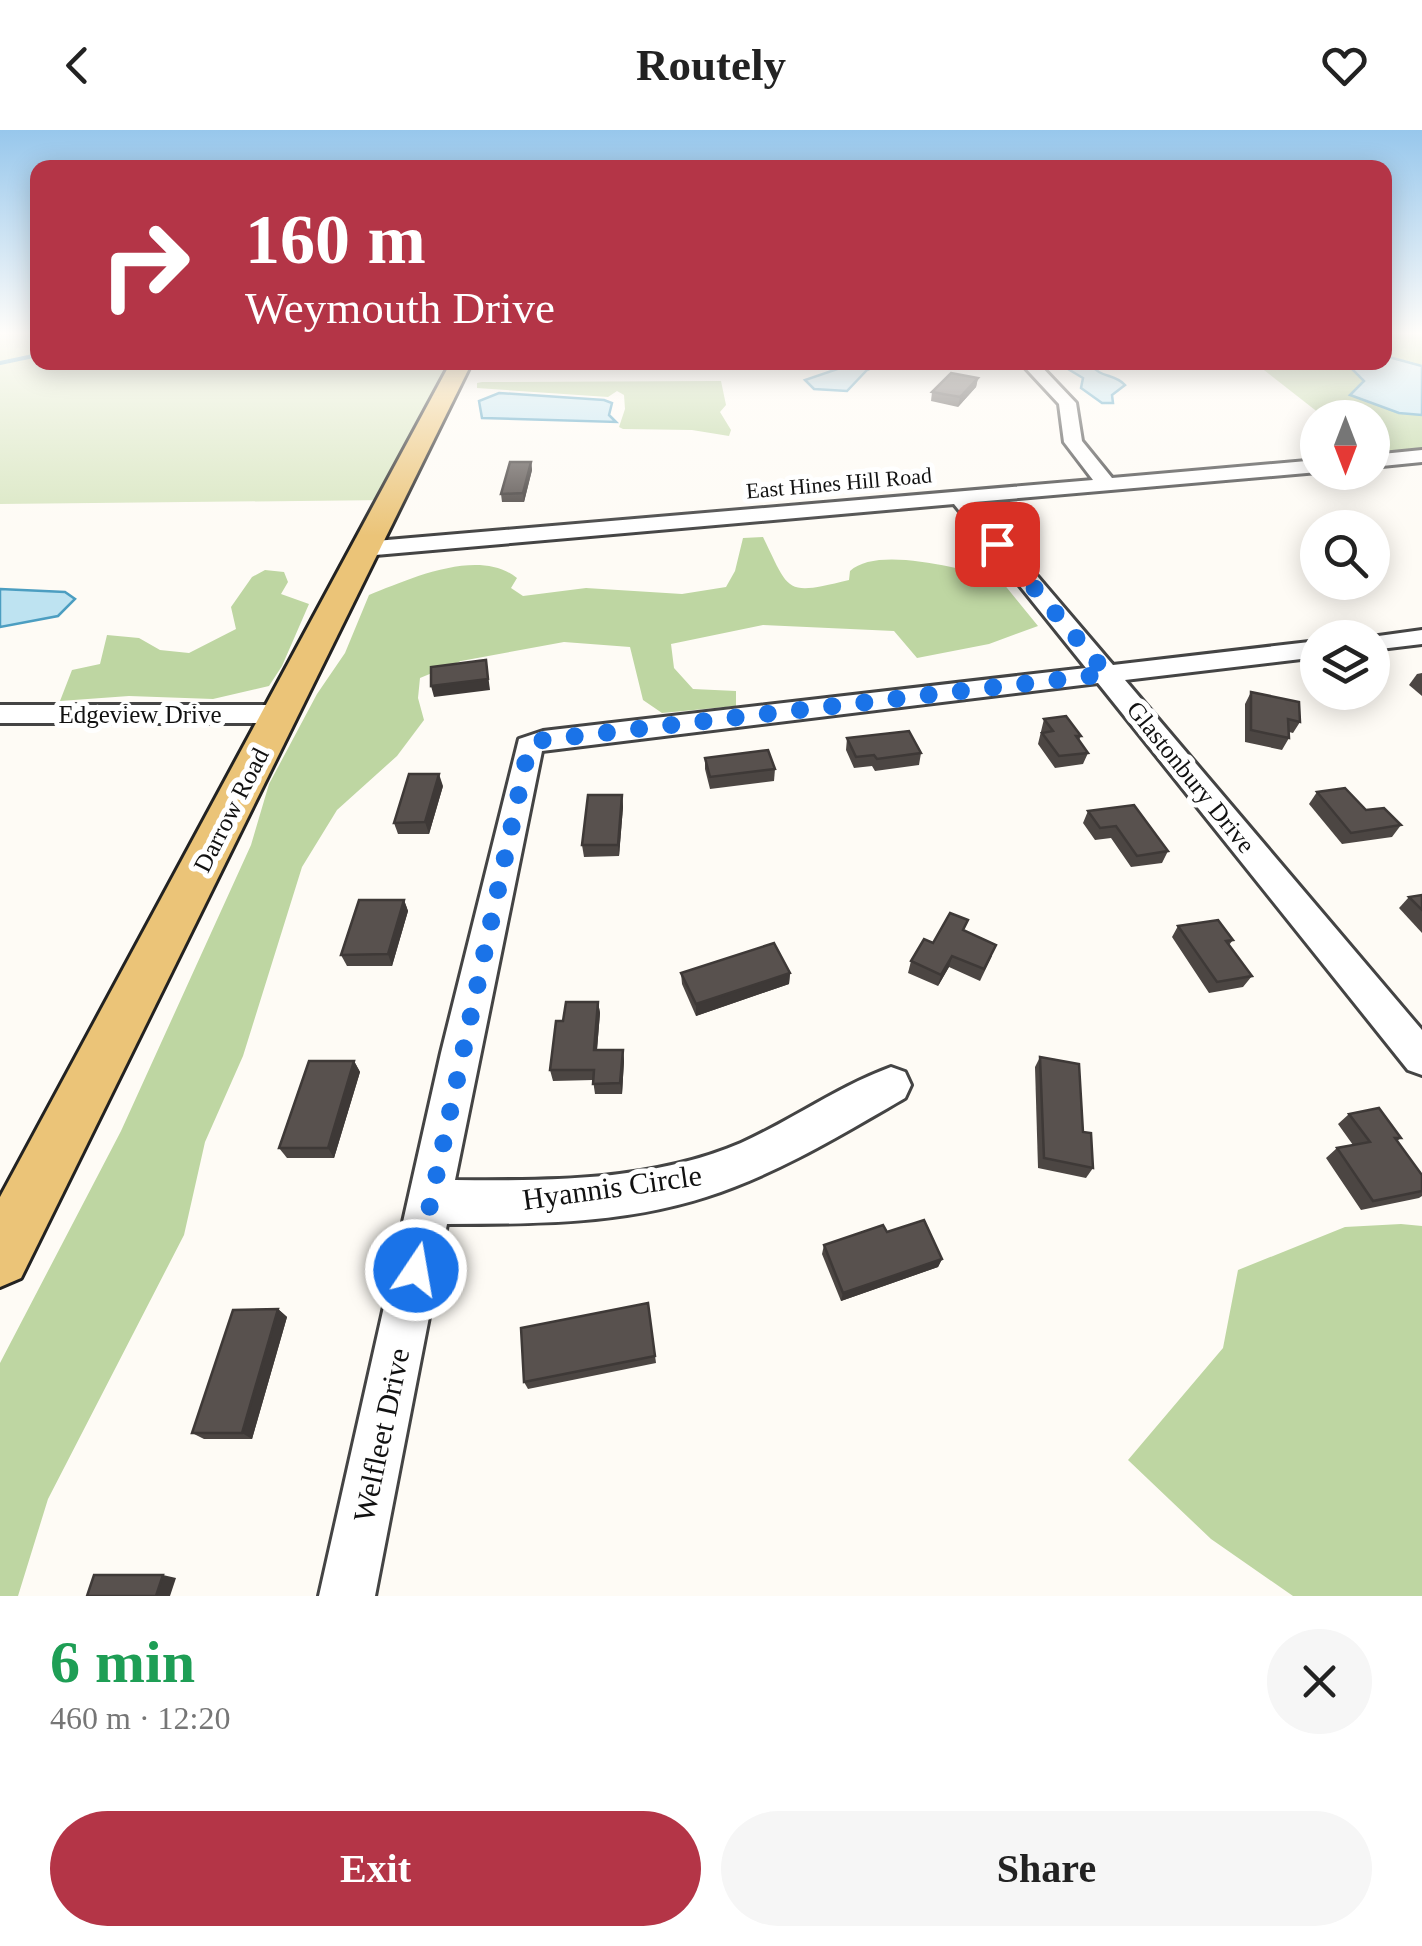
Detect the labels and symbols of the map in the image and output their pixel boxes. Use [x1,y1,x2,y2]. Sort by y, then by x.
north arrow [1300,400,1390,490]
street label: East Hines Hill Road [745,462,933,504]
pin [955,502,1040,587]
street label: Glastonbury Drive [1122,696,1260,858]
street label: Edgeview Drive [58,701,222,728]
street label: Darrow Road [188,743,274,876]
street label: Hyannis Circle [520,1158,704,1216]
position arrow [364,1218,468,1322]
street label: Welfleet Drive [346,1345,416,1525]

